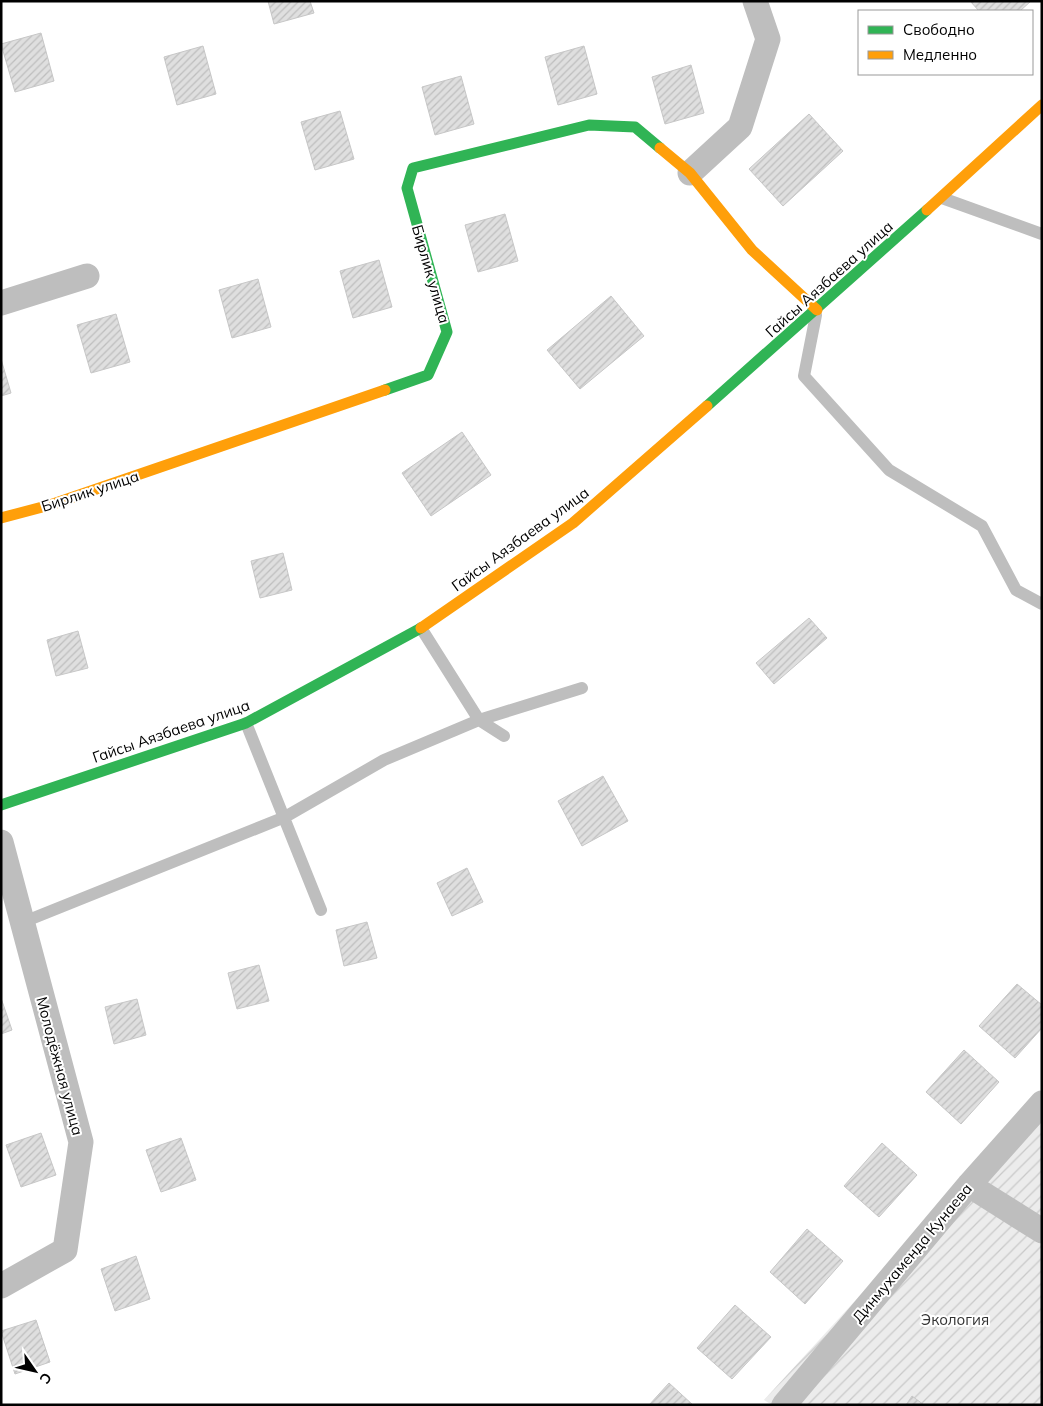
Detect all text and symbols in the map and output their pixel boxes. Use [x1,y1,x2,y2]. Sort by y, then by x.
legend [858,10,1033,75]
text: Свободно [903,20,975,39]
text: Медленно [903,45,977,64]
street label: Гайсы Аязбаева улица [761,217,897,341]
street label: Бирлик улица [408,223,454,325]
street label: Бирлик улица [39,466,141,516]
street label: Гайсы Аязбаева улица [448,483,592,595]
street label: Гайсы Аязбаева улица [90,695,252,767]
street label: Молодёжная улица [32,995,88,1137]
street label: Динмухаменда Кунаева [848,1179,976,1327]
park label: Экология [921,1310,989,1329]
north arrow [10,1346,60,1396]
text: С [36,1369,56,1387]

